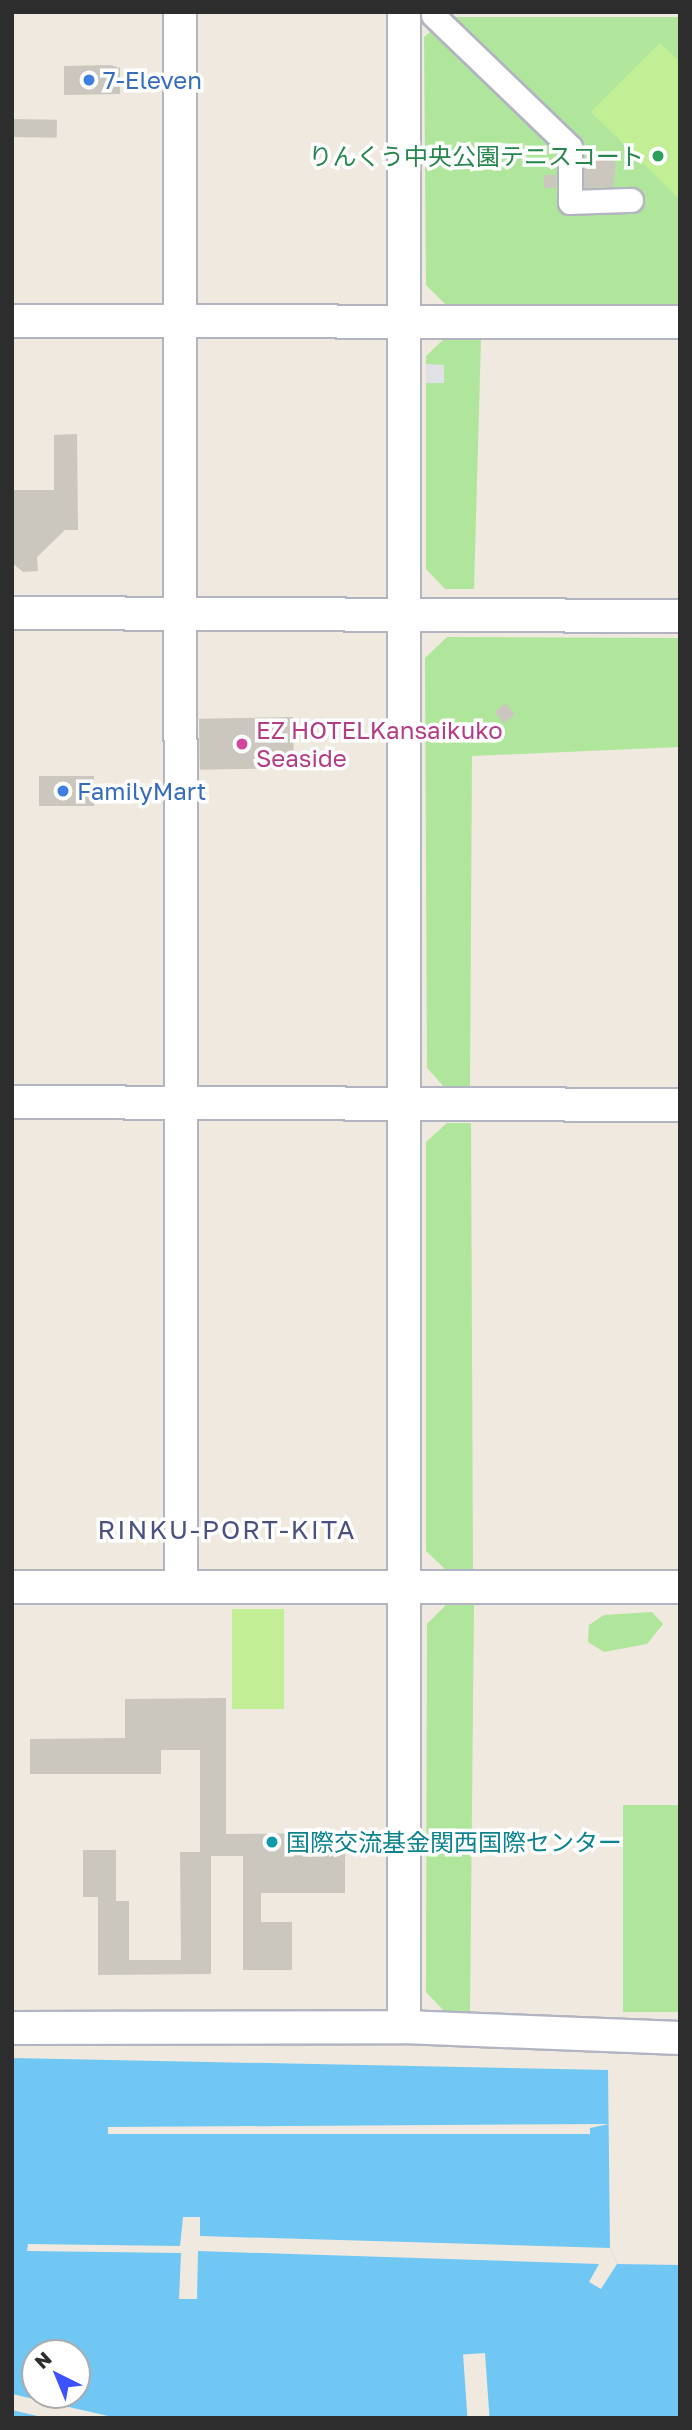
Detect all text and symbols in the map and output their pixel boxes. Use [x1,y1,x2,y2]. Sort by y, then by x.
place label: 7-Eleven [103,66,202,94]
marker: 7-Eleven [81,72,97,88]
place label: りんくう中央公園テニスコート [308,142,644,170]
marker: りんくう中央公園テニスコート [650,148,666,164]
place label: EZ HOTELKansaikuko Seaside [256,716,503,772]
marker: EZ HOTELKansaikuko Seaside [234,736,250,752]
place label: FamilyMart [77,777,206,805]
marker: FamilyMart [55,783,71,799]
district label: RINKU-PORT-KITA [99,1514,355,1546]
place label: 国際交流基金関西国際センター [286,1828,622,1856]
marker: 国際交流基金関西国際センター [264,1834,280,1850]
north arrow [21,2339,91,2409]
text: N [30,2346,56,2373]

